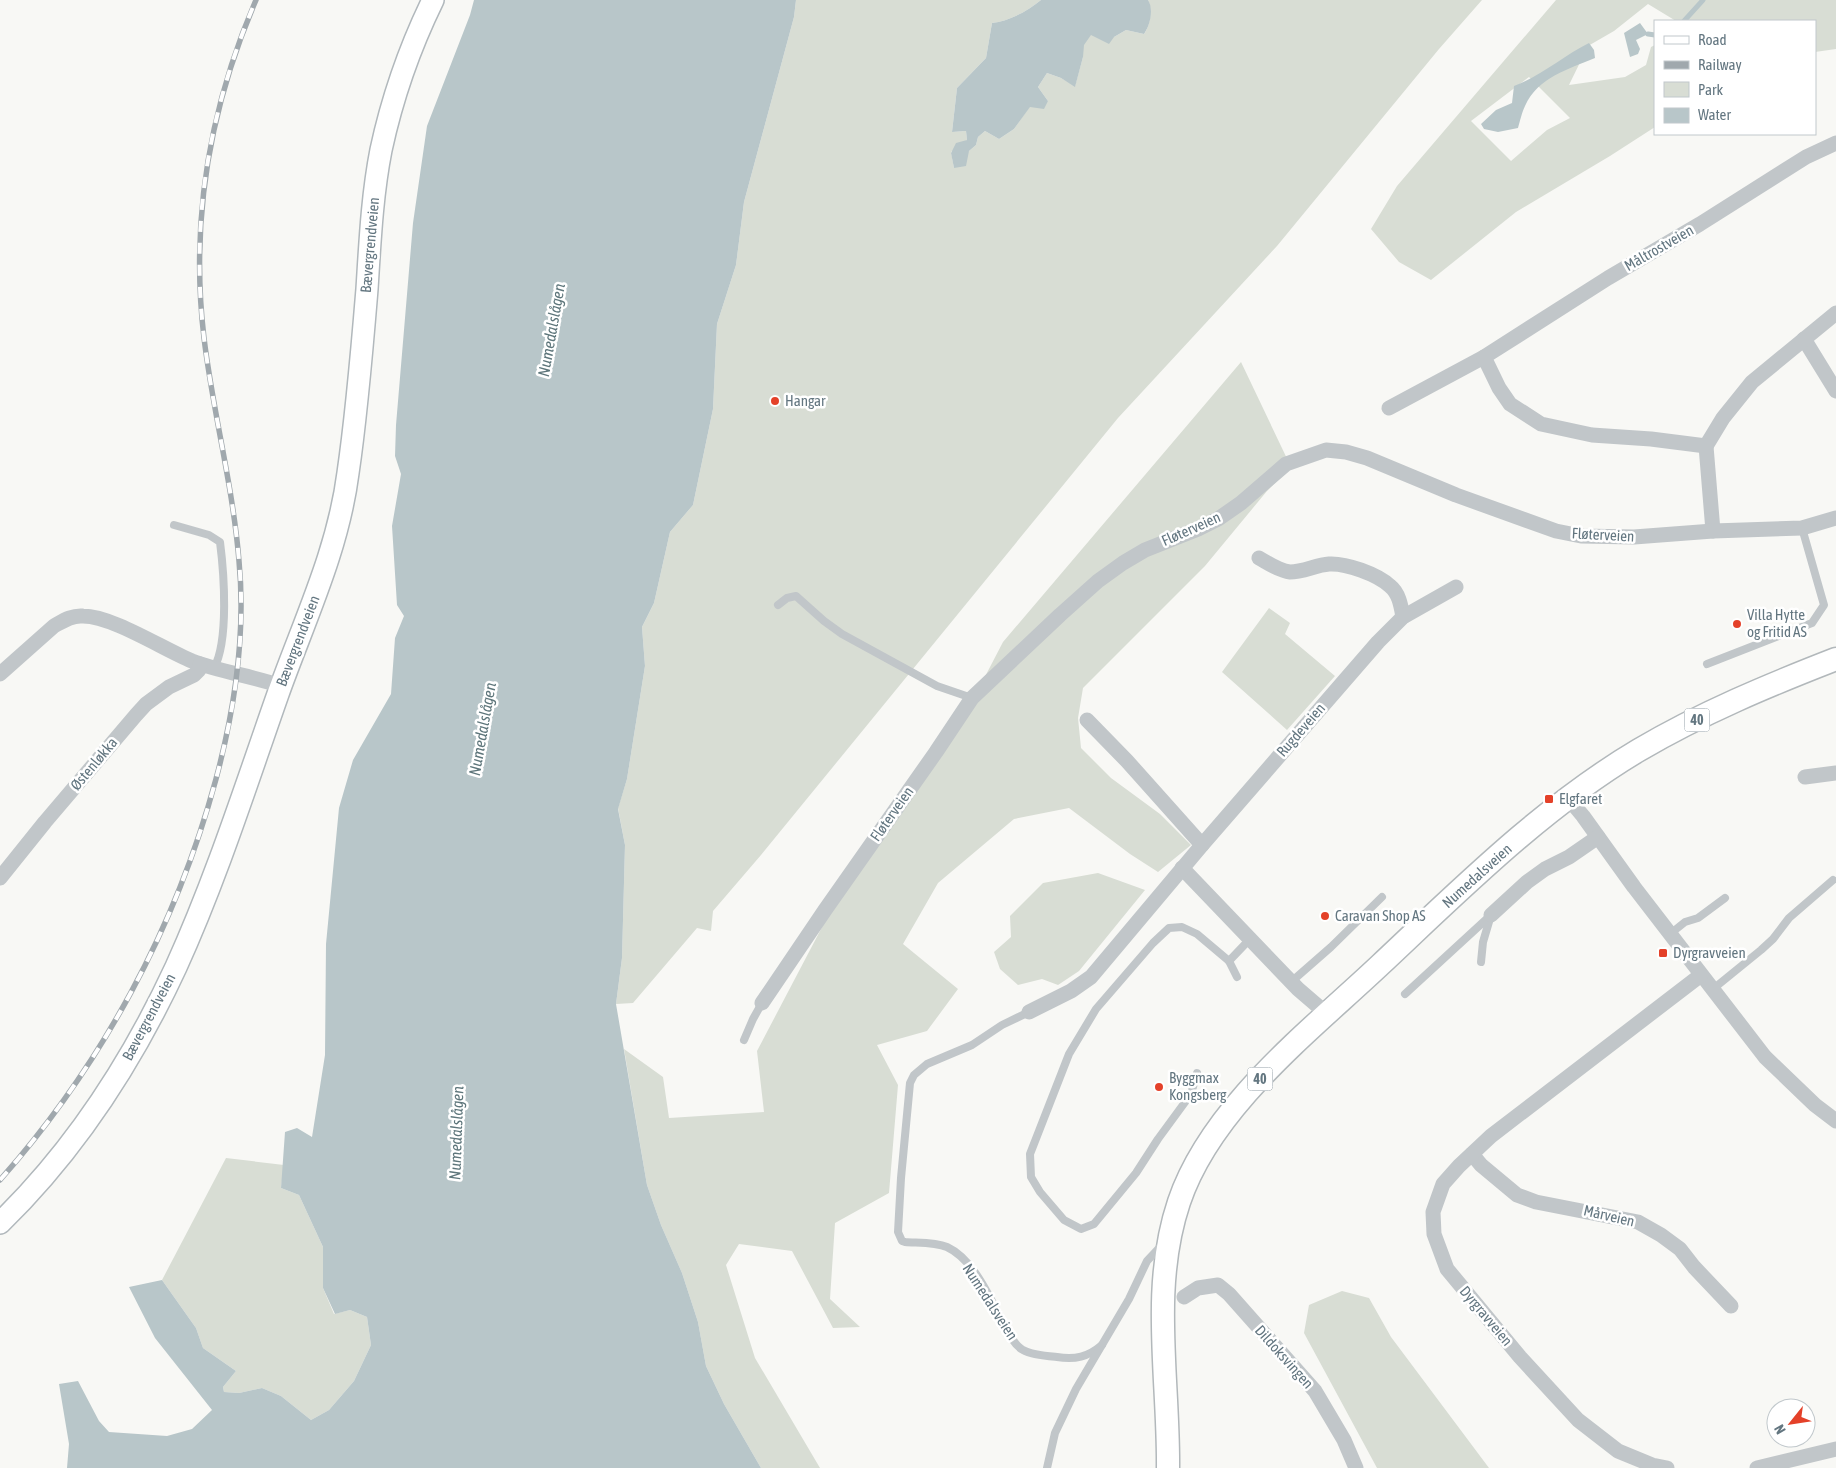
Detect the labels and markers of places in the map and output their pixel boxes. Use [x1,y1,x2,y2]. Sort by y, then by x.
place label: Hangar [785,392,826,409]
marker: Hangar [769,395,781,407]
place label: Villa Hytte og Fritid AS [1747,606,1807,640]
marker: Villa Hytte og Fritid AS [1731,618,1743,630]
place label: Elgfaret [1559,790,1602,807]
marker: Elgfaret [1543,793,1555,805]
place label: Caravan Shop AS [1335,907,1426,924]
marker: Caravan Shop AS [1319,910,1331,922]
place label: Dyrgravveien [1673,944,1746,961]
marker: Dyrgravveien [1657,947,1669,959]
place label: Byggmax Kongsberg [1169,1069,1227,1103]
marker: Byggmax Kongsberg [1153,1081,1165,1093]

